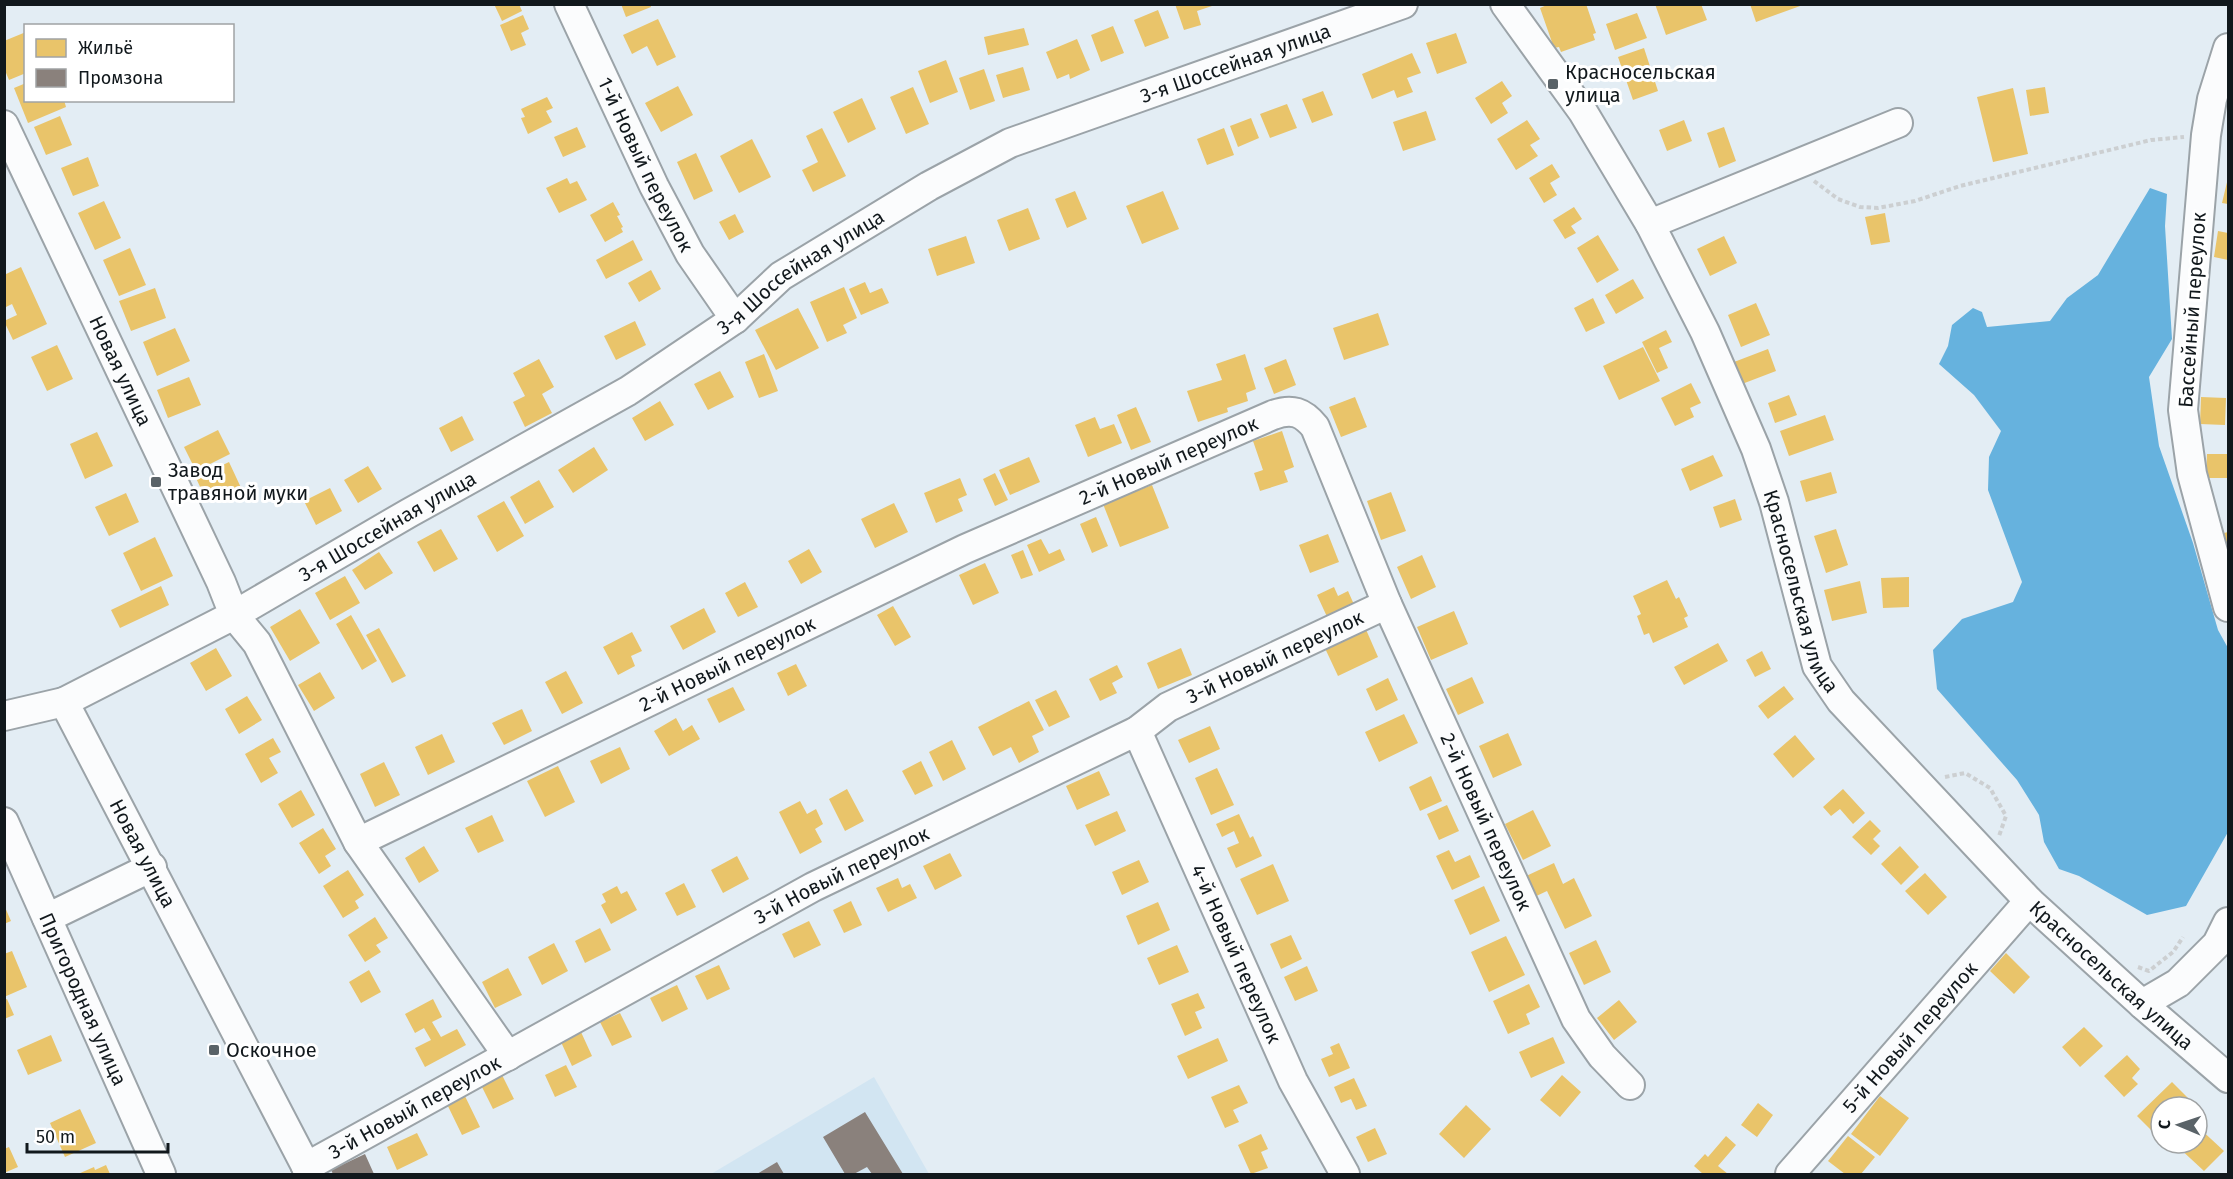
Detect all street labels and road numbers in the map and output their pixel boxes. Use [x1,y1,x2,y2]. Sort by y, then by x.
street label: 3-я Шоссейная улица [1137,19,1334,108]
street label: 1-й Новый переулок [593,74,699,256]
street label: 3-я Шоссейная улица [712,204,888,340]
street label: Бассейный переулок [2173,211,2211,409]
street label: Новая улица [84,312,157,430]
street label: 2-й Новый переулок [1075,411,1262,510]
street label: 3-я Шоссейная улица [295,466,480,587]
street label: Красносельская улица [1759,486,1844,697]
street label: 3-й Новый переулок [1183,605,1368,709]
street label: 2-й Новый переулок [635,611,820,716]
street label: 2-й Новый переулок [1435,729,1537,915]
street label: Новая улица [105,795,181,912]
street label: 3-й Новый переулок [750,821,933,929]
street label: 4-й Новый переулок [1186,861,1287,1048]
street label: Красносельская улица [2025,896,2198,1055]
street label: Пригородная улица [34,909,132,1089]
street label: 5-й Новый переулок [1837,956,1983,1117]
street label: 3-й Новый переулок [324,1050,505,1164]

